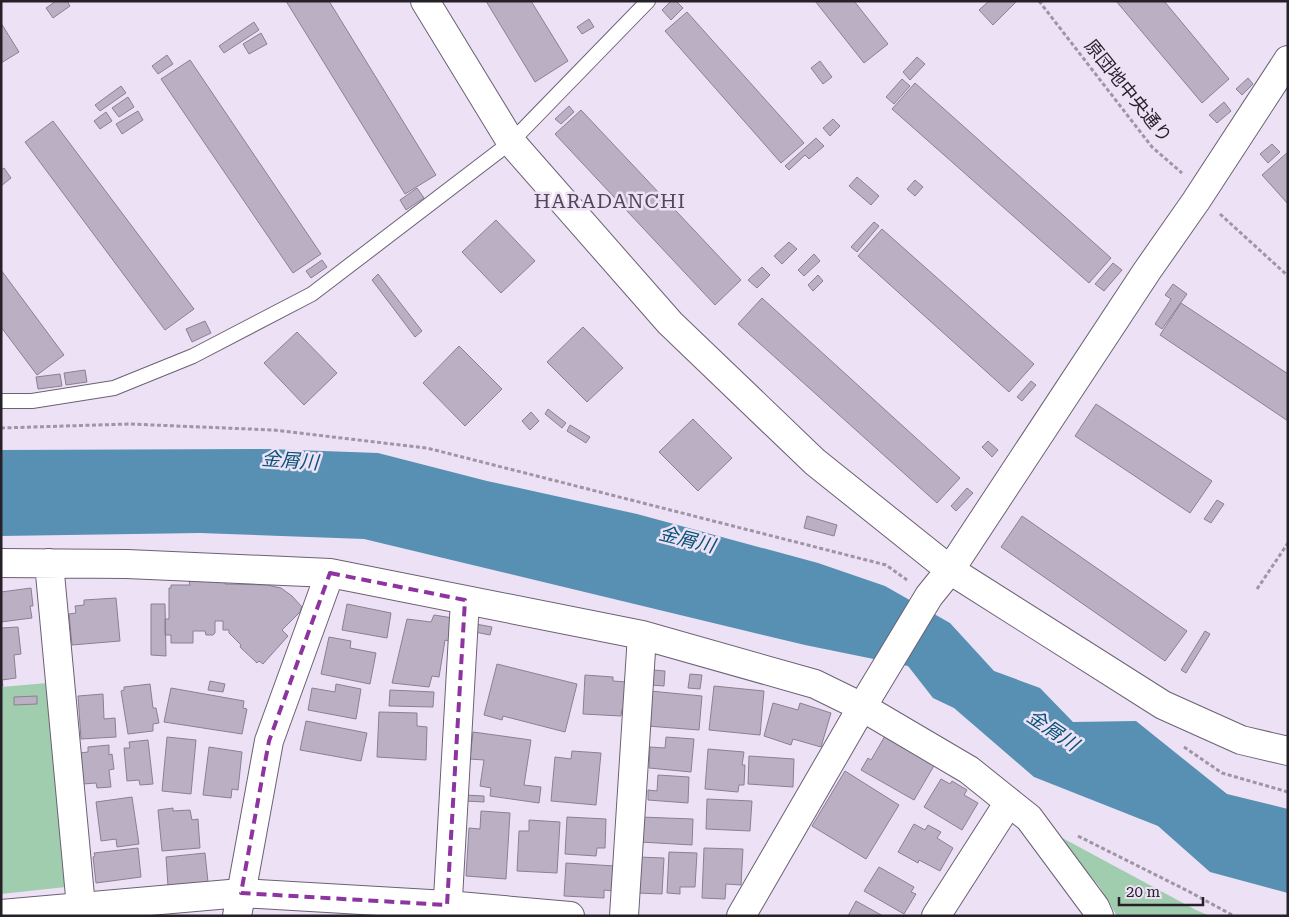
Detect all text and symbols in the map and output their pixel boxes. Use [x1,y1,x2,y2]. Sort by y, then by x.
street label: 原団地中央通り [1081,35,1176,146]
district label: HARADANCHI [534,189,686,213]
water label: 金屑川 [261,447,321,474]
water label: 金屑川 [656,521,719,558]
water label: 金屑川 [1023,705,1084,757]
scale bar [1119,874,1203,906]
text: 20 m [1126,883,1161,901]

